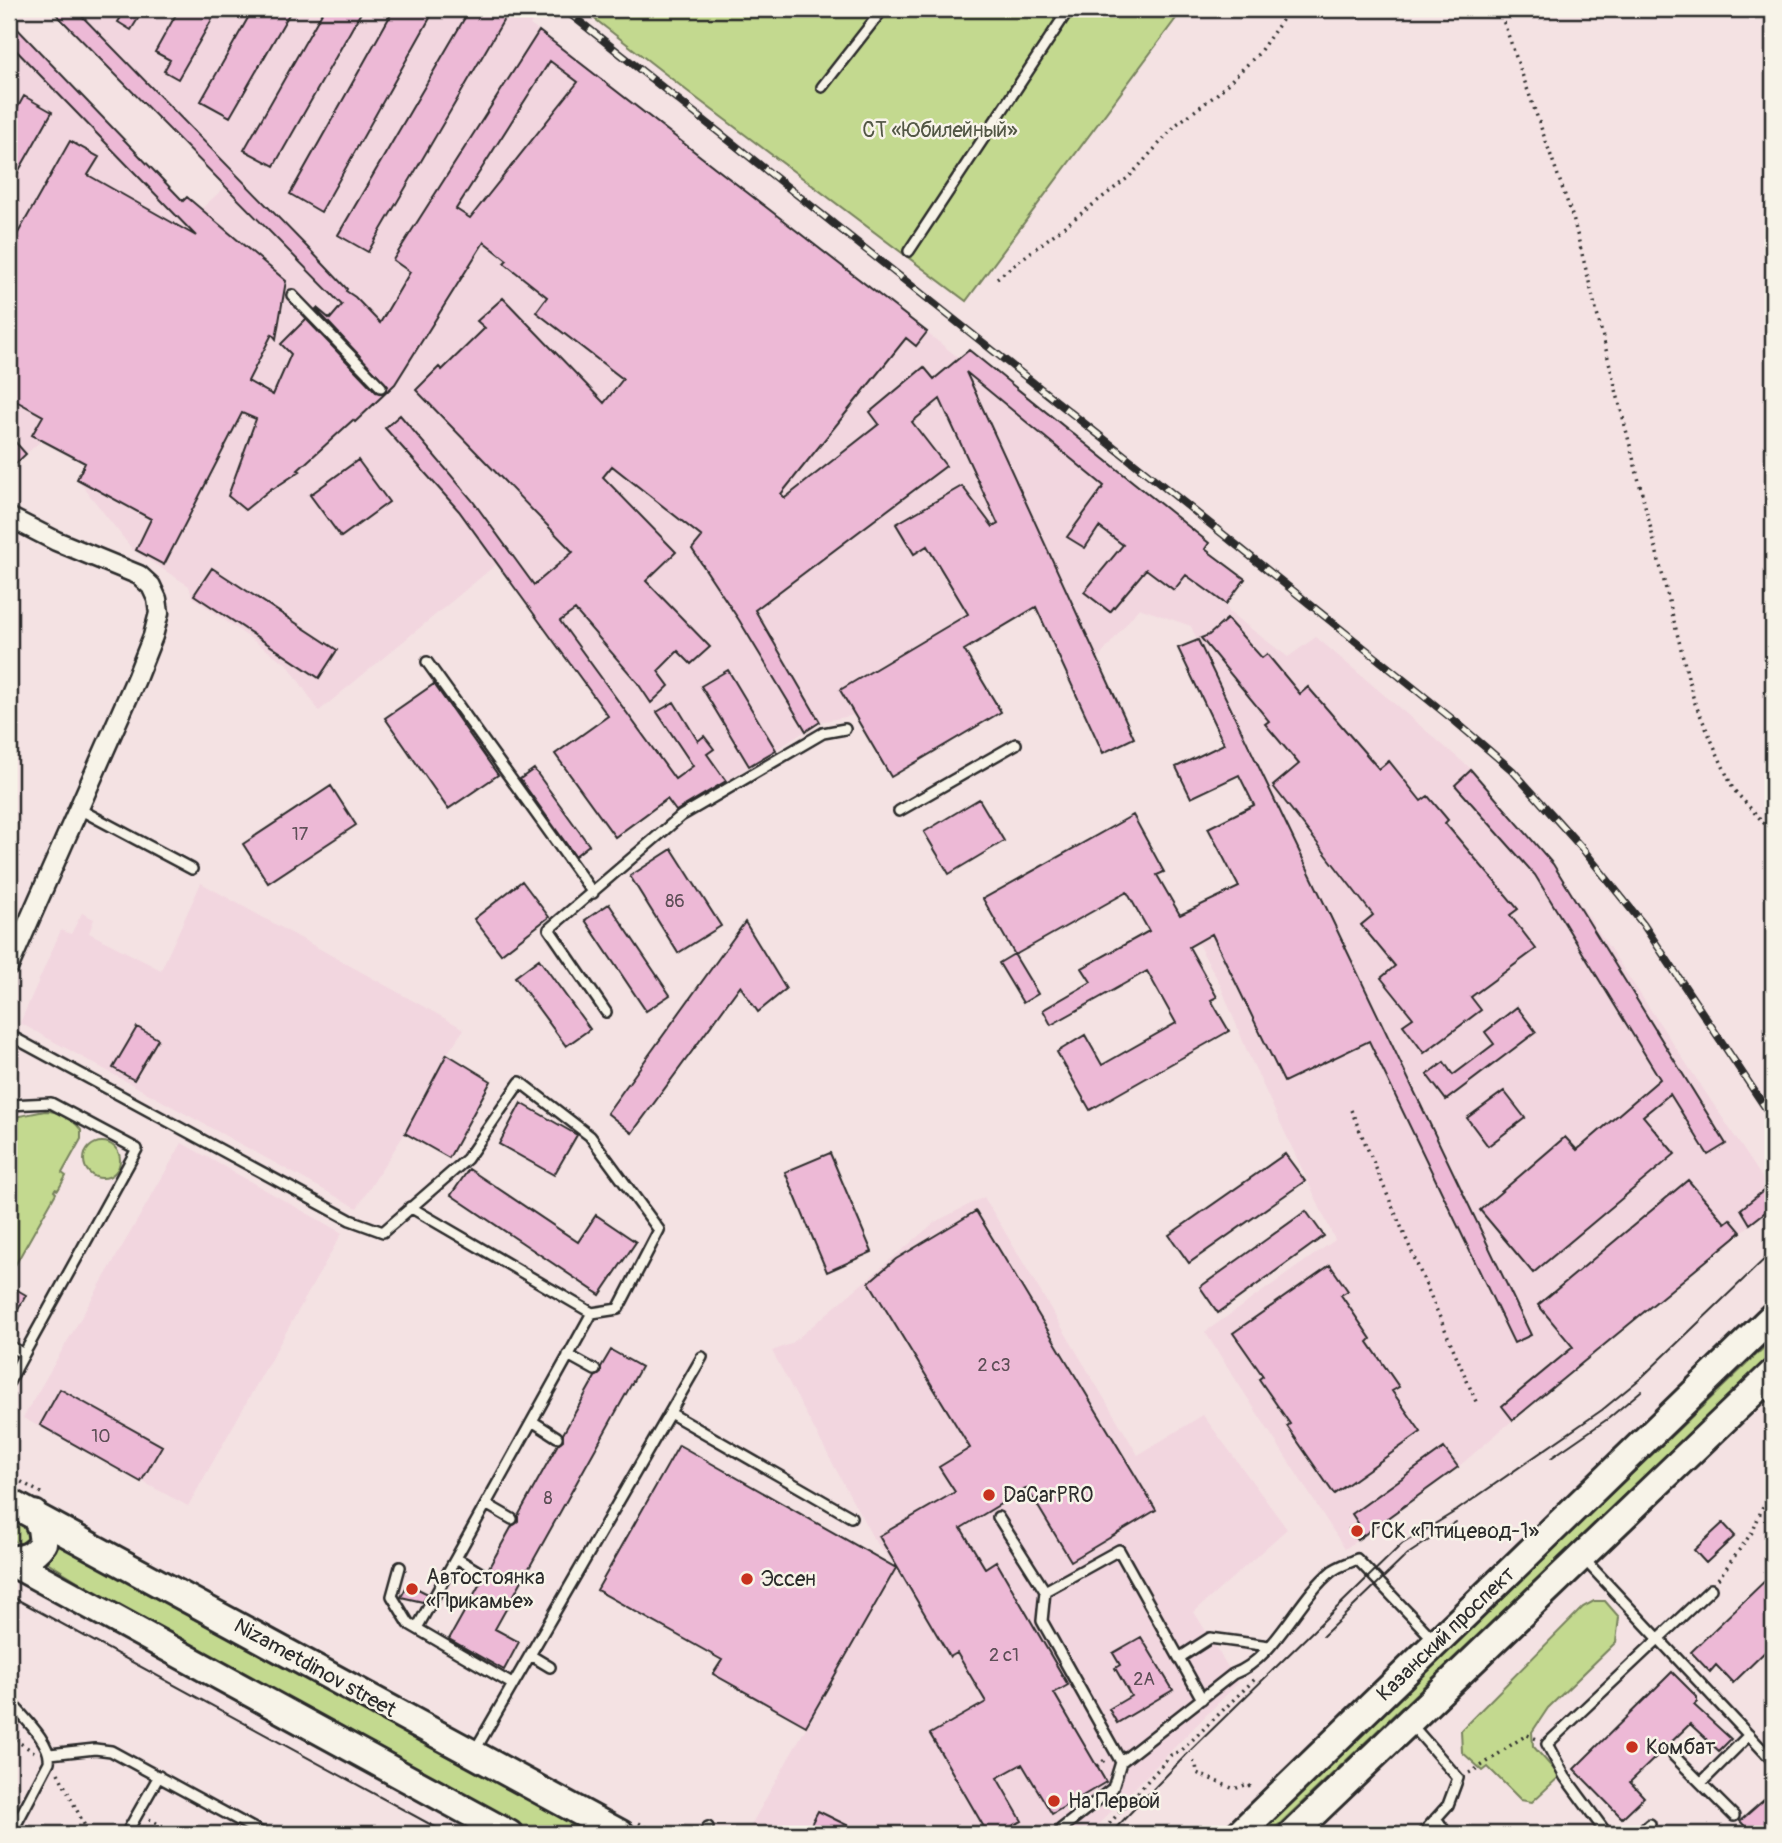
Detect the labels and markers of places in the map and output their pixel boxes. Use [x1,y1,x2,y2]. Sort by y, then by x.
place label: DaCarPRO [1003,1482,1093,1509]
marker: DaCarPRO [981,1487,997,1503]
place label: ГСК «Птицевод-1» [1371,1518,1539,1545]
marker: ГСК «Птицевод-1» [1349,1523,1365,1539]
place label: Автостоянка «Прикамье» [426,1564,545,1615]
place label: Эссен [761,1566,816,1593]
marker: Эссен [739,1571,755,1587]
marker: Автостоянка «Прикамье» [404,1581,420,1597]
place label: Комбат [1646,1734,1716,1761]
marker: Комбат [1624,1739,1640,1755]
place label: На Первой [1068,1788,1160,1815]
marker: На Первой [1046,1793,1062,1809]

